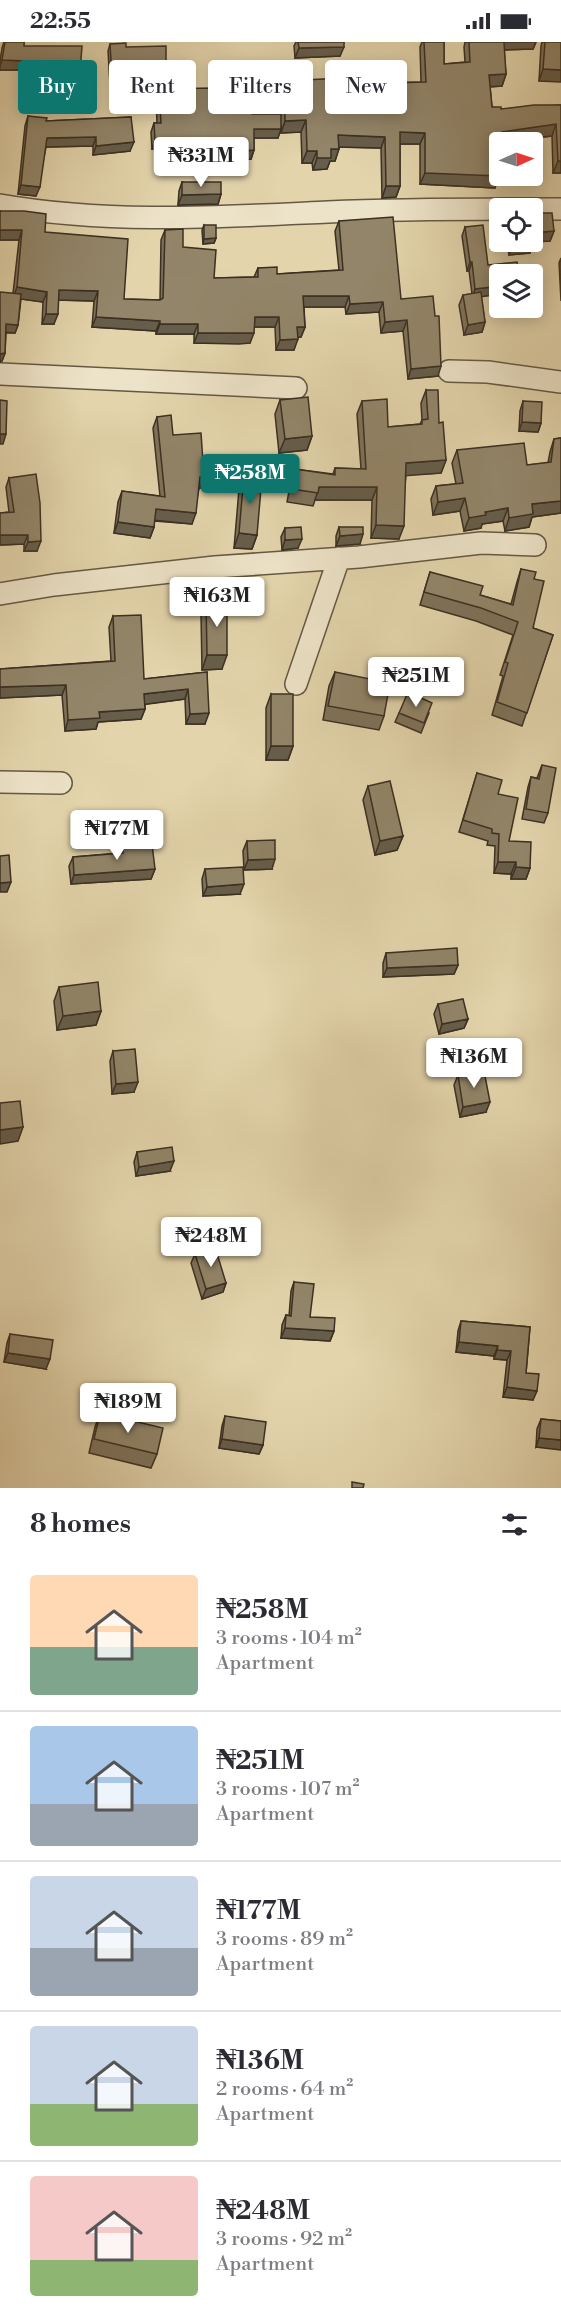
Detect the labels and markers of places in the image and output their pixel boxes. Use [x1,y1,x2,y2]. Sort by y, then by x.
pin: ₦331M [159,137,243,188]
pin: ₦258M [208,454,292,505]
pin: ₦163M [175,577,259,628]
pin: ₦251M [374,657,458,708]
pin: ₦177M [75,810,159,861]
pin: ₦136M [432,1038,516,1089]
pin: ₦248M [169,1217,253,1268]
pin: ₦189M [86,1383,170,1434]

